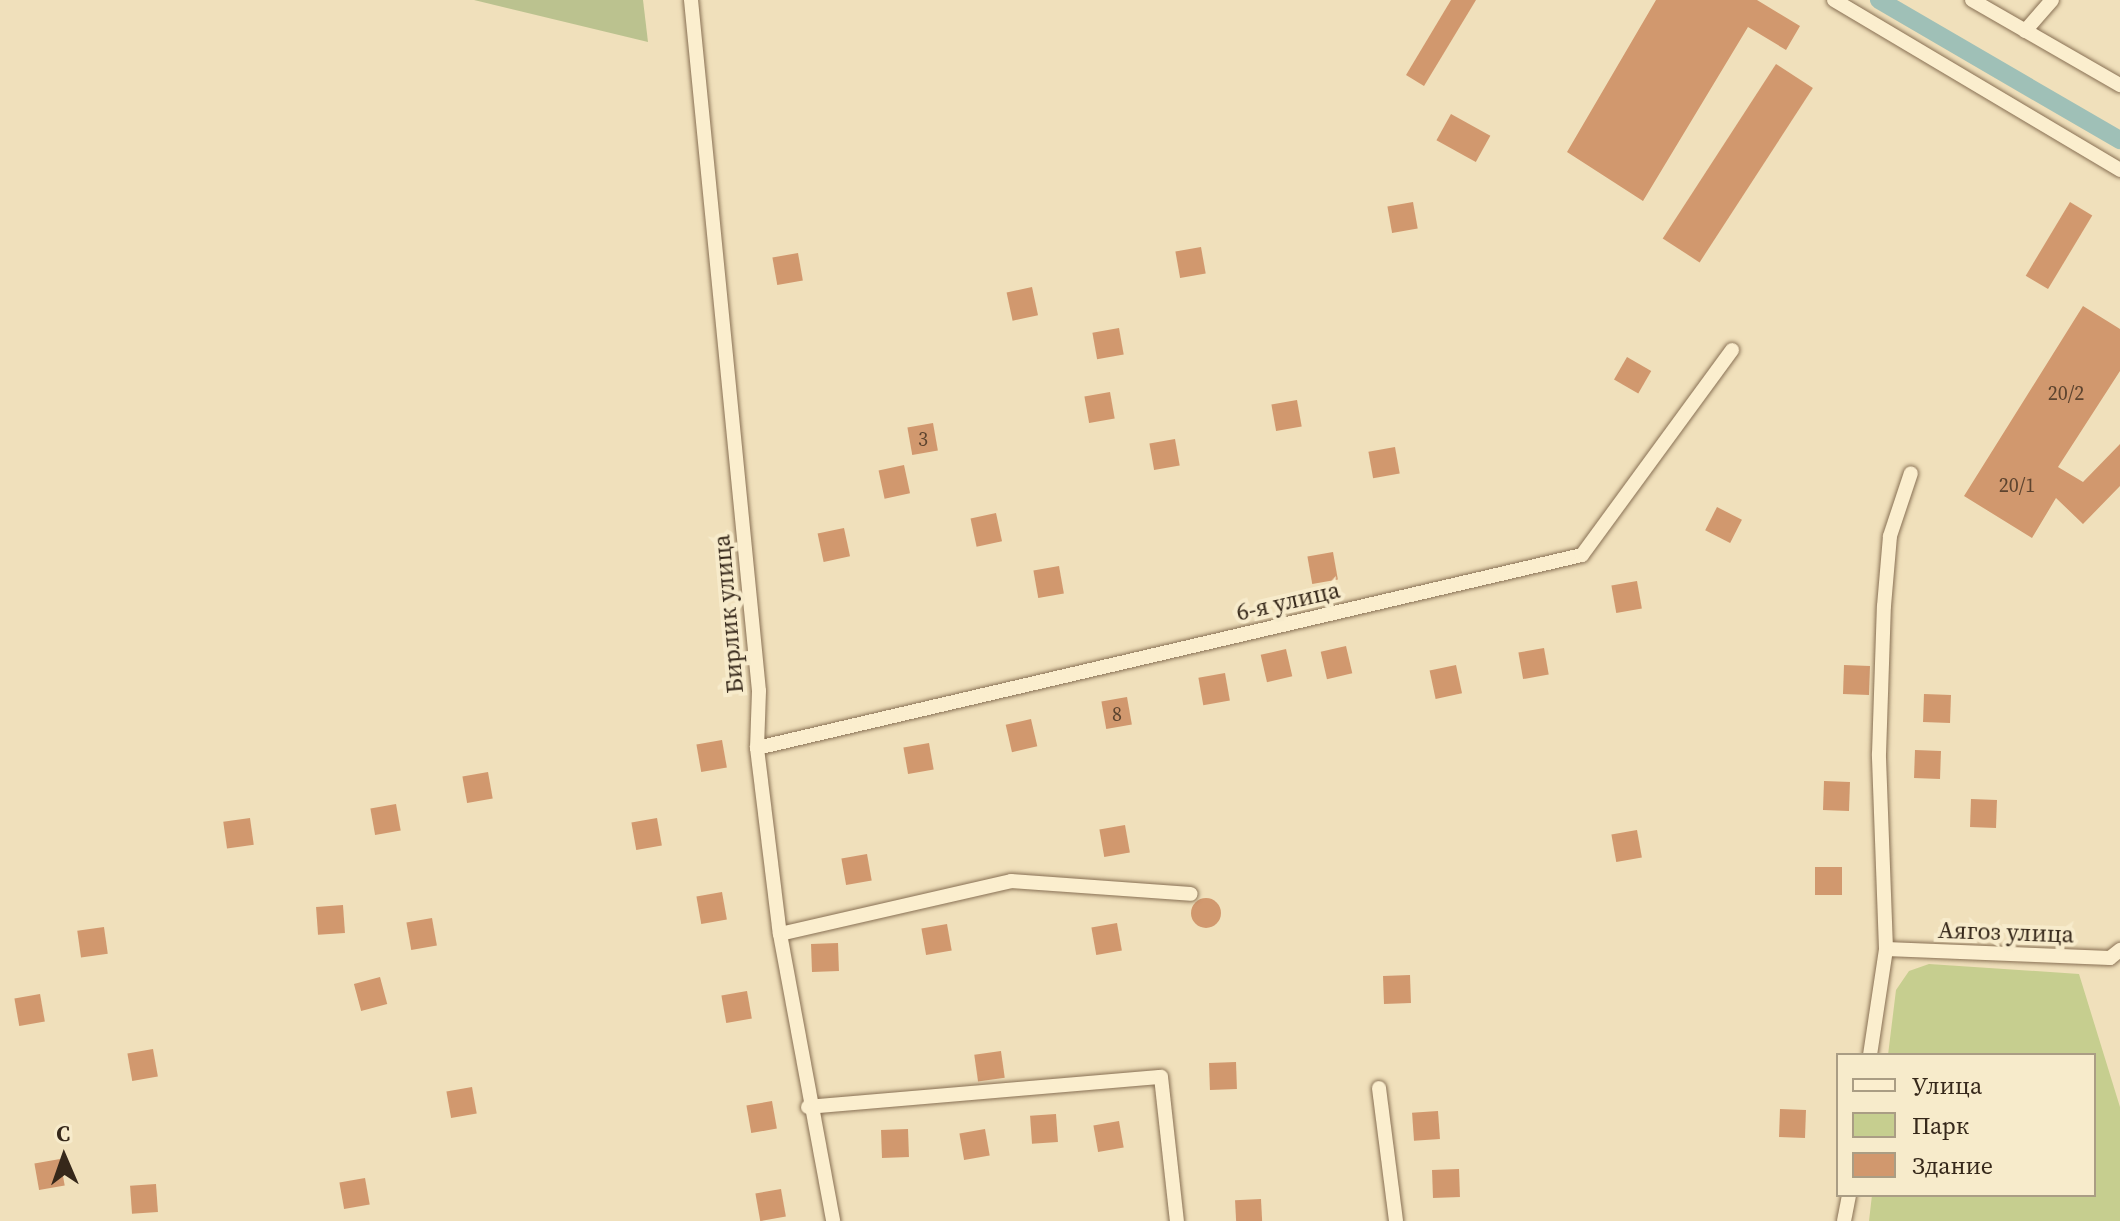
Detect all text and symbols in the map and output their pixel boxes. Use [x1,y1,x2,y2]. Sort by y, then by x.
house number: 20/2 [2048,381,2084,405]
house number: 3 [918,427,928,451]
house number: 20/1 [1999,473,2035,497]
street label: Бирлик улица [707,533,749,695]
street label: 6-я улица [1233,575,1343,627]
house number: 8 [1112,702,1122,726]
street label: Аягоз улица [1938,915,2074,949]
legend [1836,1053,2096,1197]
text: Улица [1912,1069,1982,1102]
text: Парк [1912,1109,1969,1142]
north arrow [24,1117,104,1197]
text: С [56,1118,71,1148]
text: Здание [1912,1149,1993,1182]

